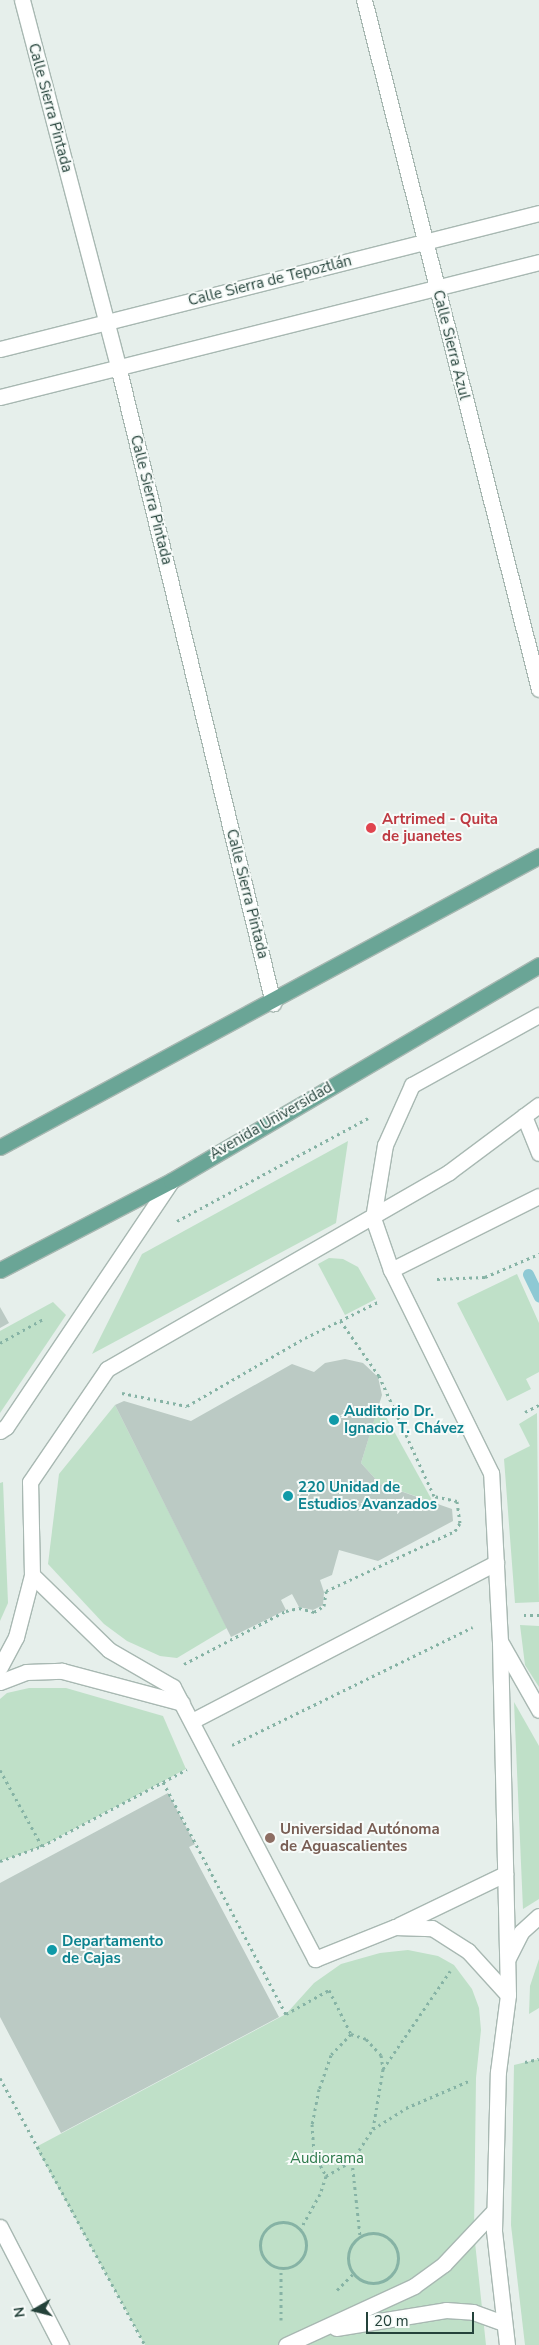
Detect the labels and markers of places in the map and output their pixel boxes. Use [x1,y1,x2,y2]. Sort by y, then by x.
place label: Artrimed - Quita de juanetes [382,810,498,845]
marker: Artrimed - Quita de juanetes [364,821,378,835]
place label: Auditorio Dr. Ignacio T. Chávez [344,1402,464,1437]
marker: Auditorio Dr. Ignacio T. Chávez [328,1414,340,1426]
place label: 220 Unidad de Estudios Avanzados [298,1478,437,1513]
marker: 220 Unidad de Estudios Avanzados [282,1490,294,1502]
place label: Universidad Autónoma de Aguascalientes [280,1820,440,1855]
marker: Universidad Autónoma de Aguascalientes [264,1832,276,1844]
place label: Departamento de Cajas [62,1932,163,1967]
marker: Departamento de Cajas [46,1944,58,1956]

